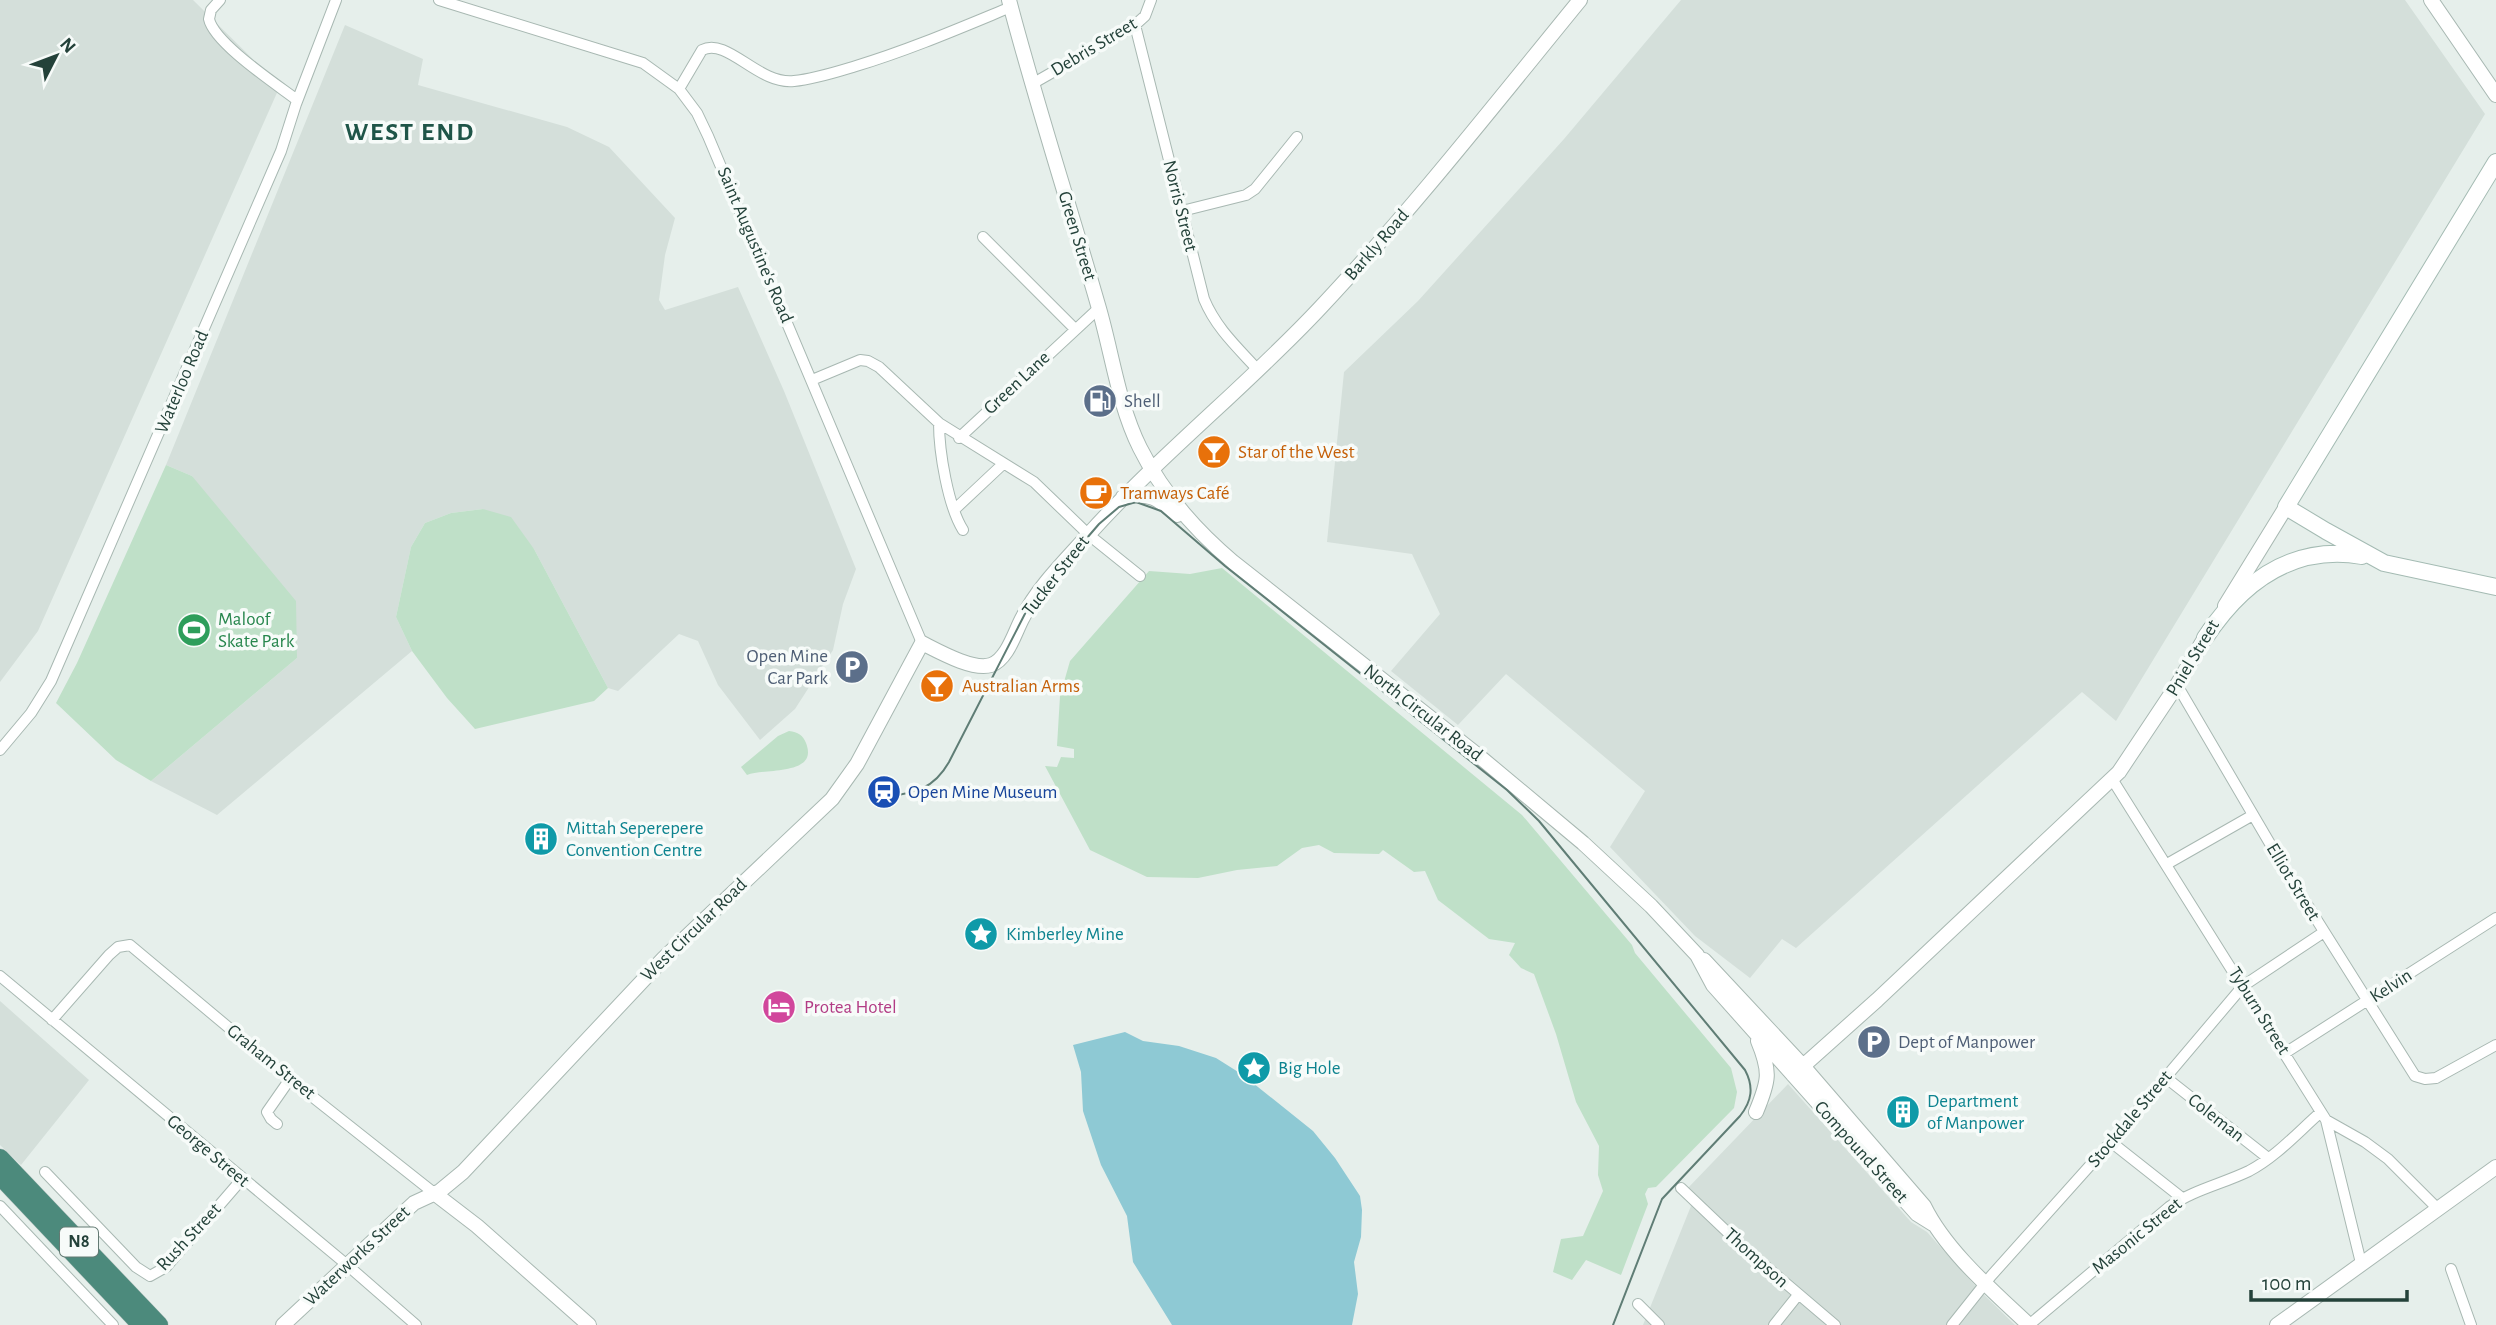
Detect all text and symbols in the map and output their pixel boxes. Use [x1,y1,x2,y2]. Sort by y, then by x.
street label: Debris Street [1048,14,1140,80]
north arrow [21,21,91,91]
text: N [56,34,79,57]
district label: WEST END [345,119,475,145]
street label: Norris Street [1159,158,1201,254]
street label: Saint Augustine's Road [714,164,796,326]
street label: Green Street [1054,189,1100,283]
street label: Barkly Road [1341,206,1413,284]
street label: Waterloo Road [152,328,212,436]
street label: Green Lane [980,348,1054,418]
fuel station icon: Shell [1081,382,1119,420]
place label: Shell [1124,392,1161,411]
bar icon: Star of the West [1195,433,1233,471]
place label: Star of the West [1238,443,1355,462]
cafe icon: Tramways Café [1077,474,1115,512]
place label: Tramways Café [1120,484,1229,503]
street label: Tucker Street [1019,532,1093,620]
place label: Maloof Skate Park [218,610,295,651]
sports icon: Maloof Skate Park [175,611,213,649]
street label: Pniel Street [2163,617,2223,699]
place label: Open Mine Car Park [746,647,828,688]
parking icon: Open Mine Car Park [833,648,871,686]
street label: North Circular Road [1360,661,1486,765]
bar icon: Australian Arms [918,667,956,705]
place label: Australian Arms [962,677,1080,696]
station icon: Open Mine Museum [865,773,903,811]
place label: Open Mine Museum [908,783,1058,802]
place label: Mittah Seperepere Convention Centre [566,819,703,860]
building icon: Mittah Seperepere Convention Centre [522,820,560,858]
street label: Elliot Street [2263,840,2323,924]
street label: West Circular Road [637,875,751,985]
place icon: Kimberley Mine [962,915,1000,953]
place label: Kimberley Mine [1006,925,1124,944]
street label: Tyburn Street [2225,964,2293,1058]
street label: Kelvin [2367,966,2415,1006]
hotel icon: Protea Hotel [760,988,798,1026]
place label: Protea Hotel [804,998,897,1017]
street label: Graham Street [223,1021,319,1103]
parking icon: Dept of Manpower [1855,1023,1893,1061]
place label: Dept of Manpower [1898,1033,2035,1052]
place icon: Big Hole [1235,1049,1273,1087]
place label: Big Hole [1278,1059,1341,1078]
street label: Stockdale Street [2084,1067,2176,1171]
street label: Coleman [2184,1090,2248,1146]
place label: Department of Manpower [1927,1092,2024,1133]
building icon: Department of Manpower [1884,1093,1922,1131]
street label: Compound Street [1810,1097,1912,1207]
street label: George Street [163,1111,253,1191]
street label: Masonic Street [2089,1194,2185,1278]
street label: Rush Street [153,1200,225,1274]
street label: Waterworks Street [300,1202,414,1310]
street label: Thompson [1720,1225,1792,1291]
road number: N8 [60,1227,98,1256]
scale bar [2251,1258,2407,1302]
text: 100 m [2262,1273,2312,1294]

